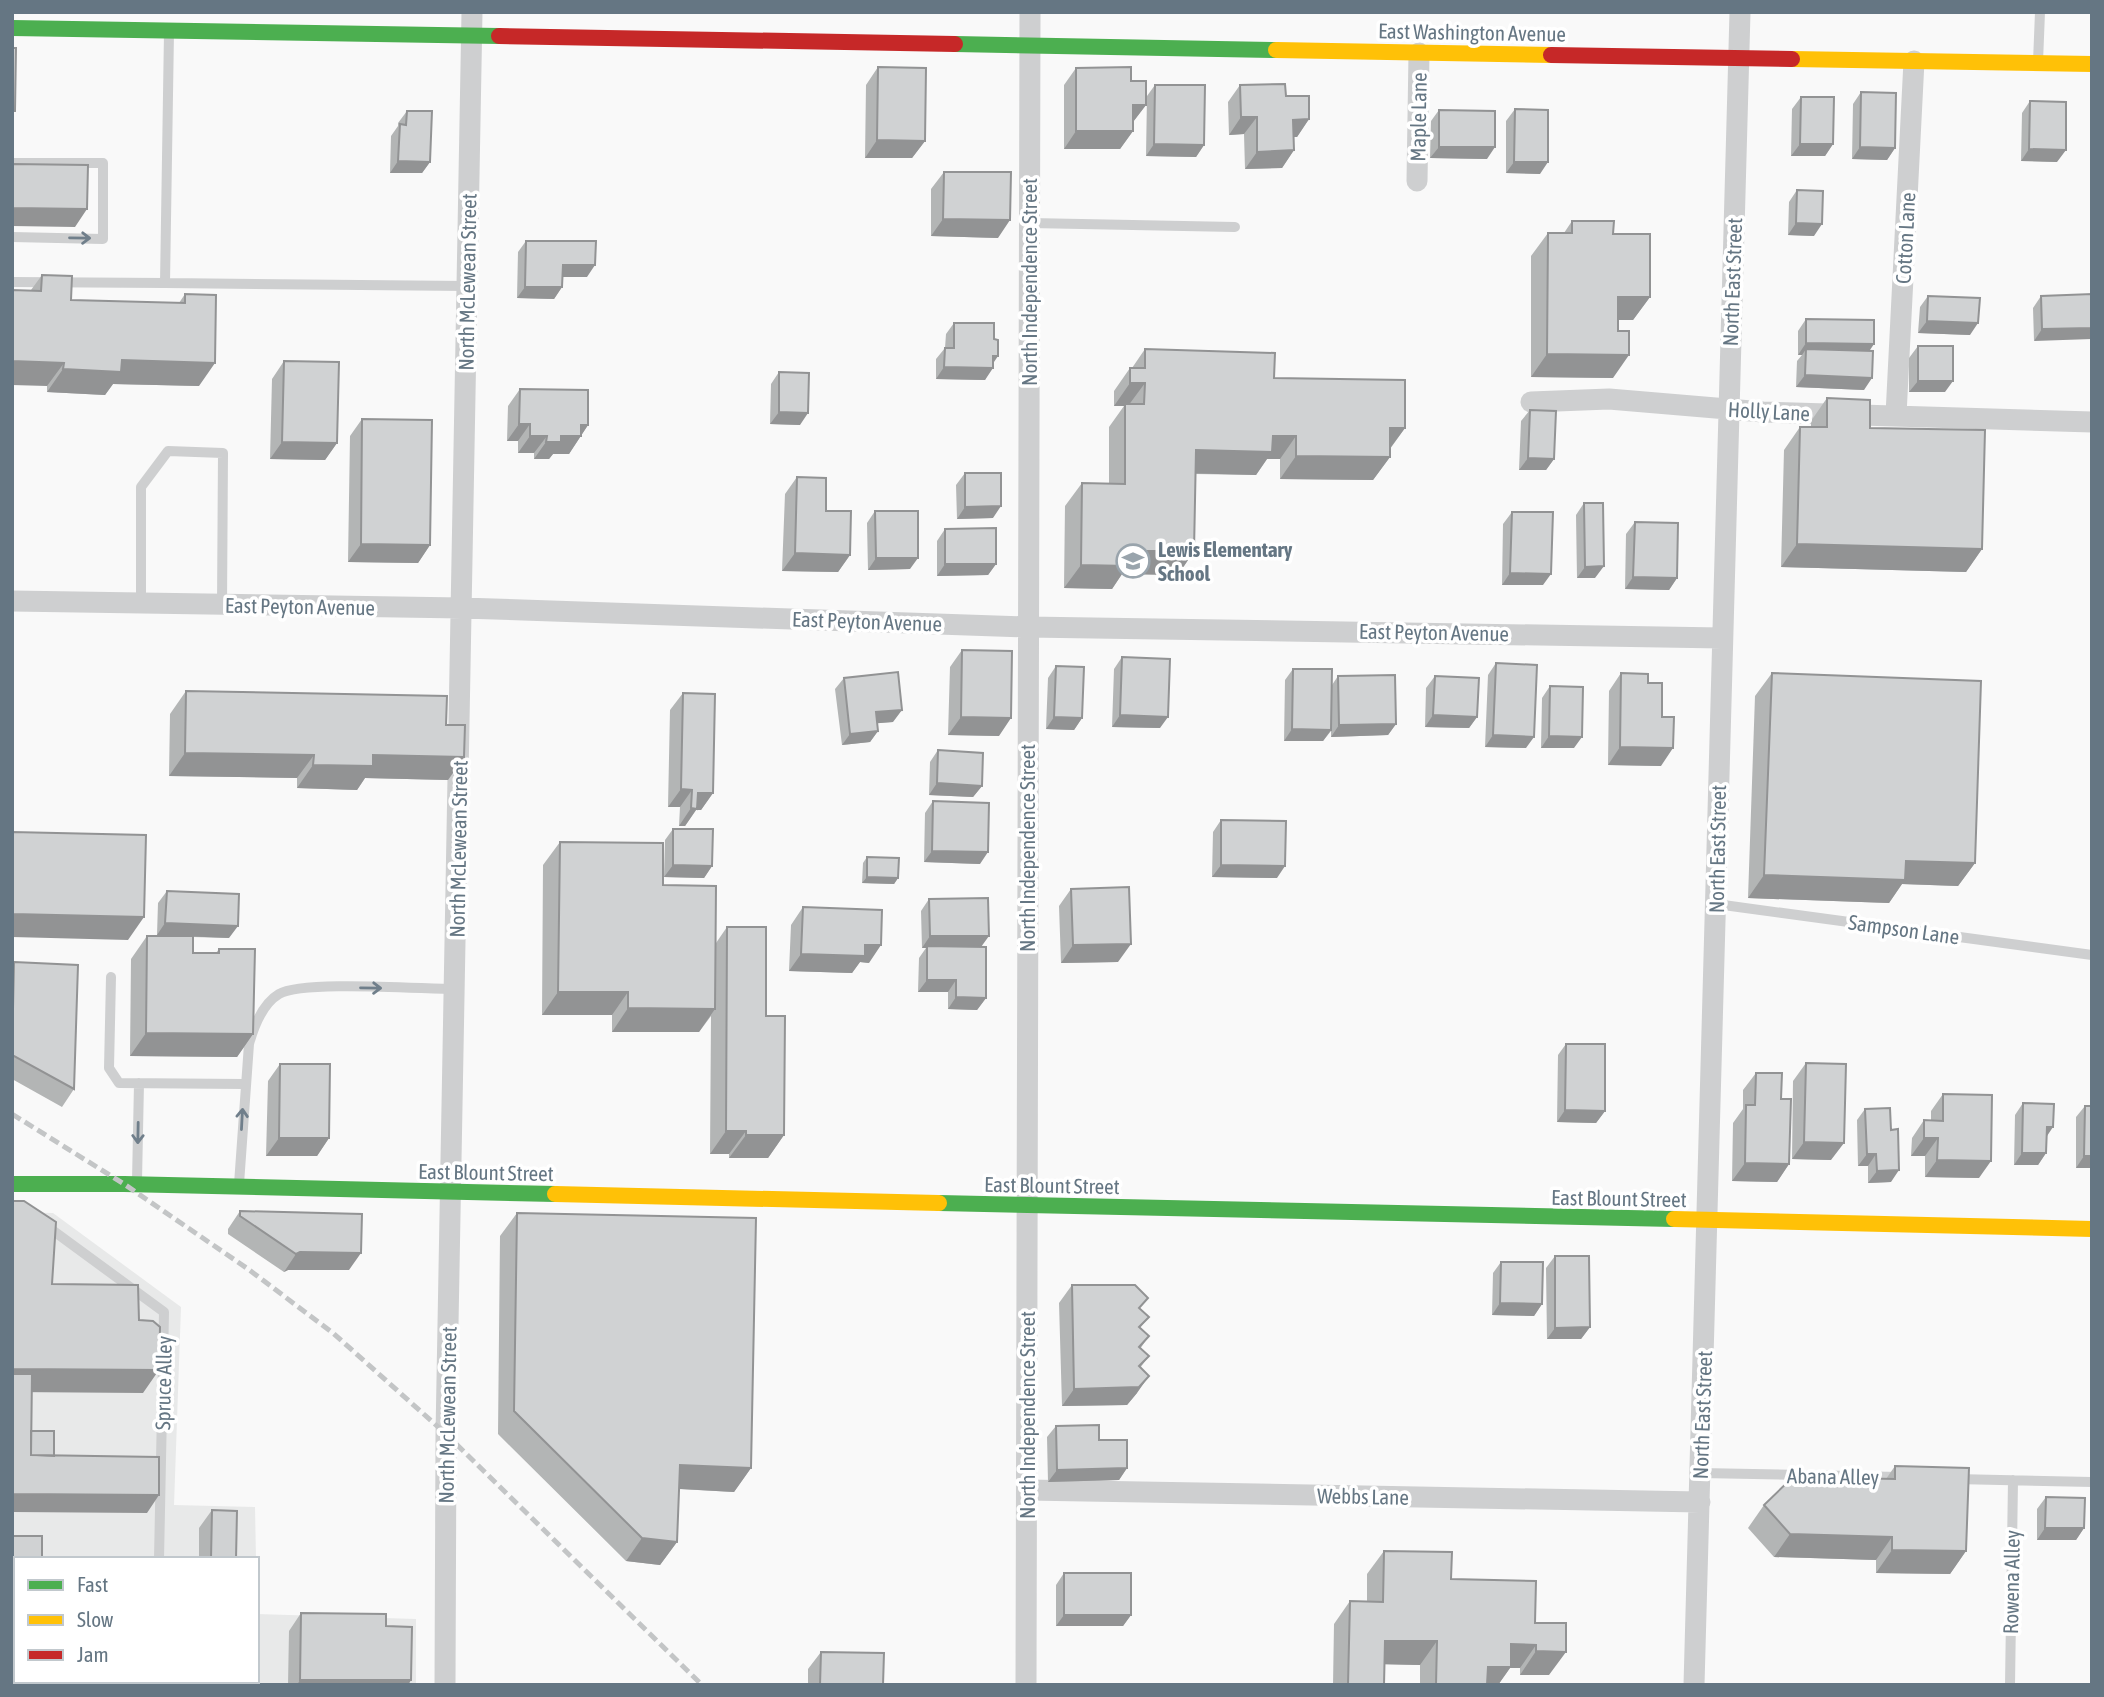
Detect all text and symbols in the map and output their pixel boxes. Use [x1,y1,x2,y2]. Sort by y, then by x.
street label: East Washington Avenue [1378,18,1566,46]
street label: Maple Lane [1405,72,1431,162]
street label: North Independence Street [1017,178,1041,386]
street label: Cotton Lane [1891,192,1919,284]
street label: North McLewean Street [453,193,481,371]
street label: North East Street [1718,217,1746,347]
one-way arrow [69,231,92,245]
street label: Holly Lane [1727,397,1811,425]
place label: Lewis Elementary School [1158,537,1293,585]
school or university icon: Lewis Elementary School [1114,542,1152,580]
street label: East Peyton Avenue [225,593,375,619]
street label: East Peyton Avenue [792,606,942,636]
street label: East Peyton Avenue [1359,619,1509,645]
street label: North Independence Street [1015,744,1039,952]
street label: North McLewean Street [444,760,472,938]
street label: North East Street [1704,785,1730,913]
street label: Sampson Lane [1847,909,1961,949]
one-way arrow [359,981,382,995]
one-way arrow [236,1108,249,1130]
one-way arrow [131,1122,145,1145]
street label: East Blount Street [418,1159,554,1185]
street label: East Blount Street [984,1172,1120,1198]
street label: East Blount Street [1551,1185,1687,1211]
street label: North Independence Street [1015,1311,1039,1519]
street label: North McLewean Street [433,1326,461,1504]
street label: Spruce Alley [150,1335,176,1430]
street label: North East Street [1688,1350,1716,1480]
street label: Abana Alley [1787,1463,1880,1489]
street label: Webbs Lane [1317,1483,1409,1509]
street label: Rowena Alley [1998,1529,2024,1634]
legend [14,1557,259,1683]
text: Fast [77,1572,108,1596]
text: Slow [77,1607,114,1631]
text: Jam [77,1642,109,1666]

